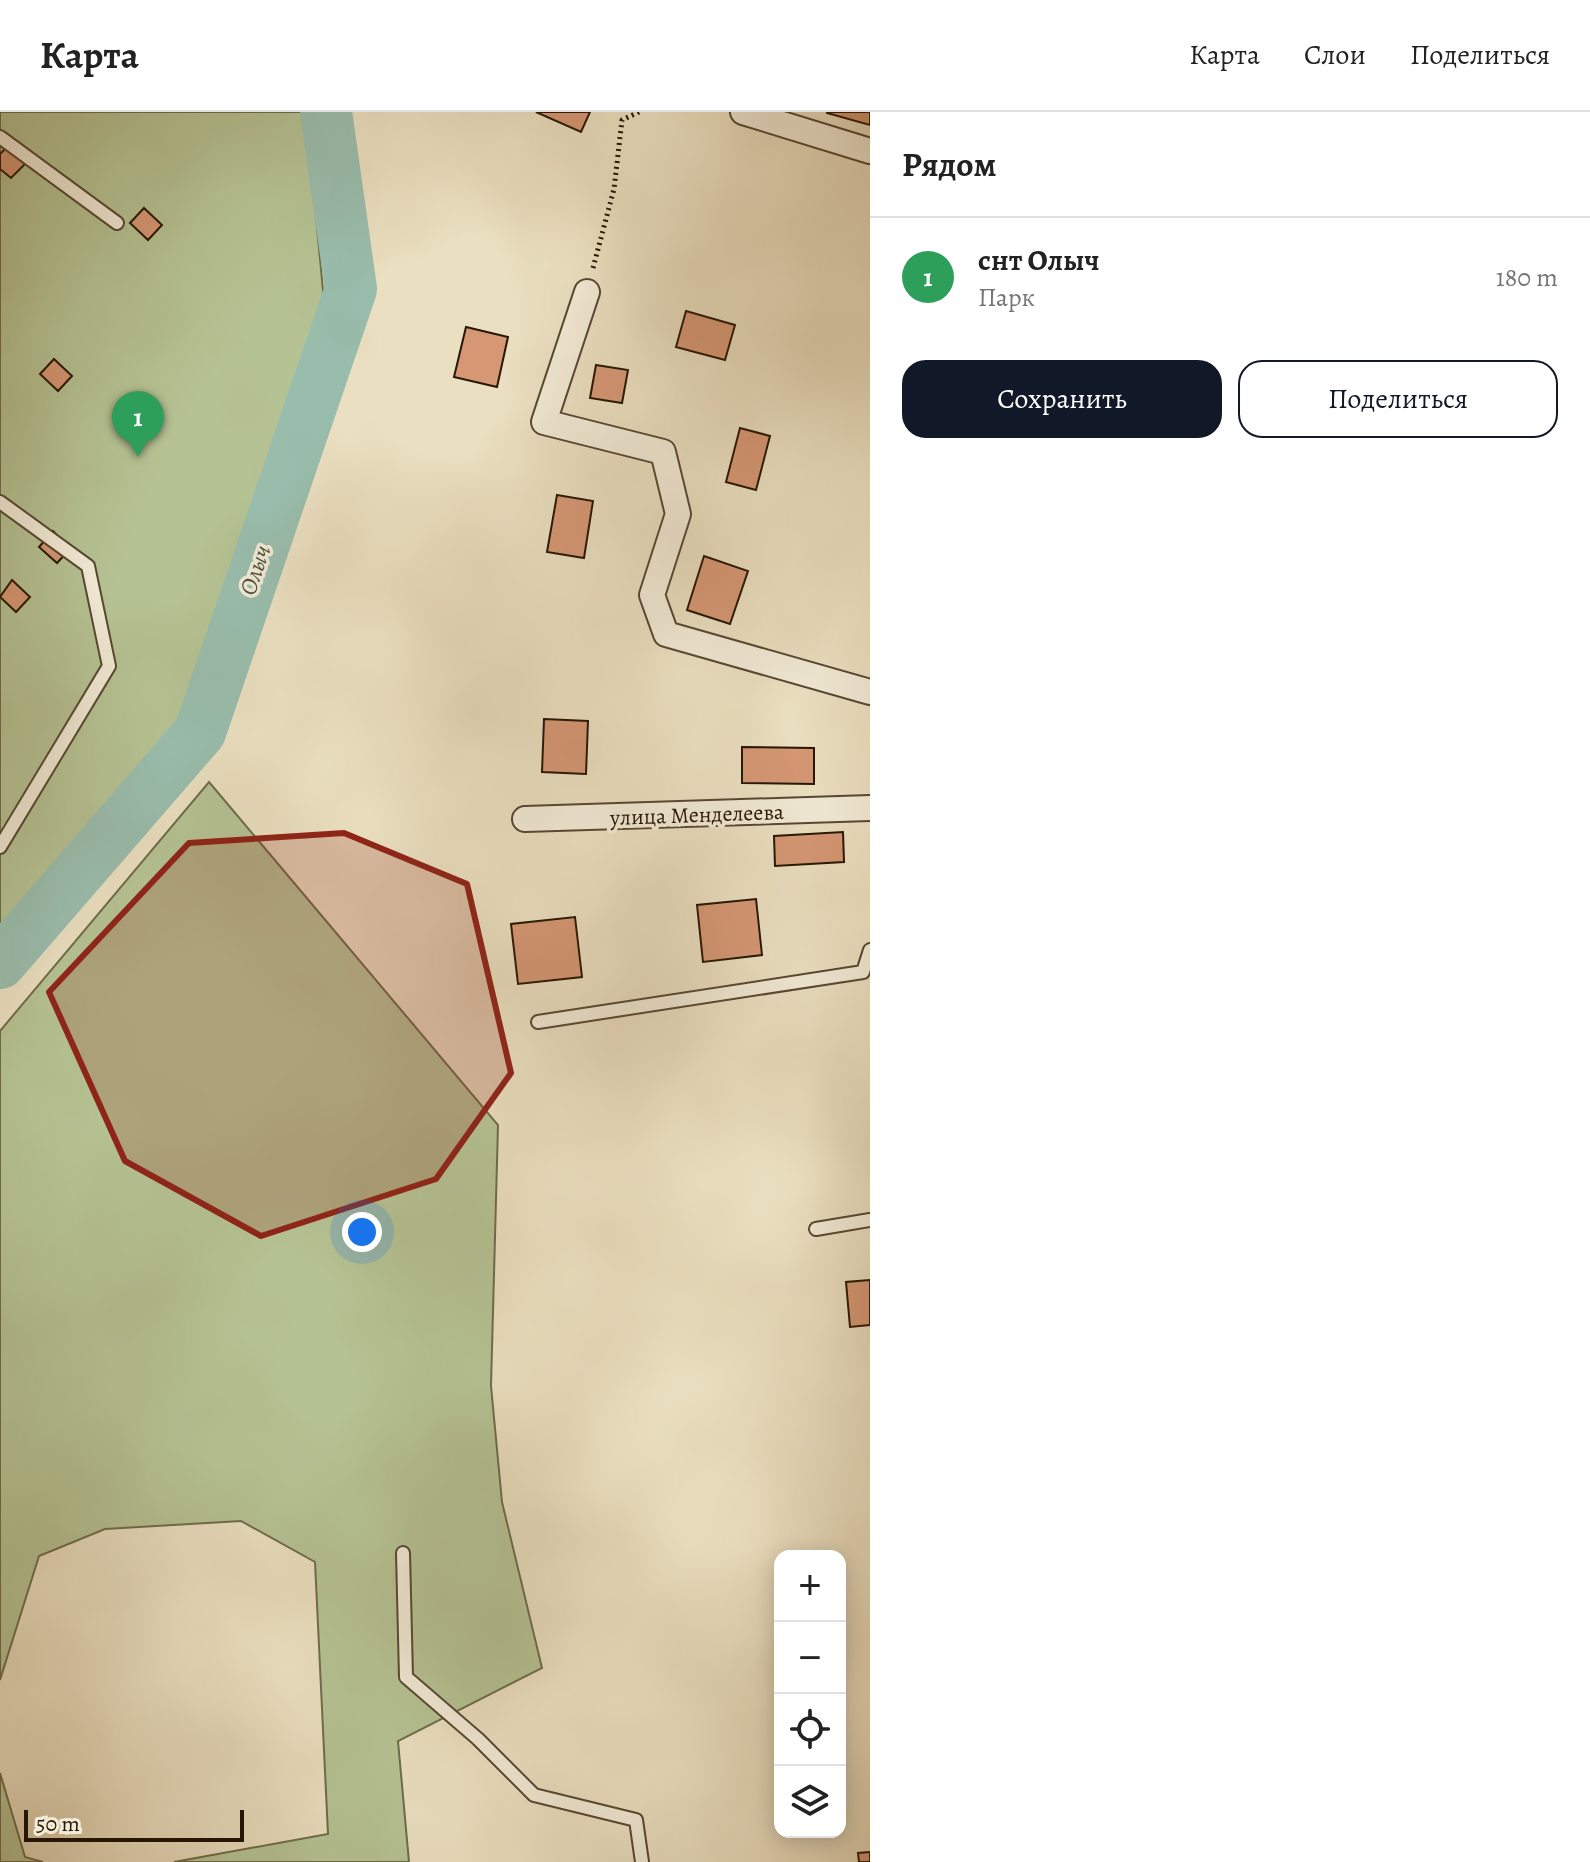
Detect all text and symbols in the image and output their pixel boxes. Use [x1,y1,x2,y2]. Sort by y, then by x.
text: Карта [40,29,139,81]
text: Карта [1189,36,1260,74]
text: Слои [1304,36,1366,74]
text: Поделиться [1410,36,1550,74]
text: Рядом [902,141,996,188]
text: снт Олыч [978,240,1100,280]
text: 1 [923,260,933,295]
text: 180 m [1496,260,1558,295]
text: Парк [978,280,1035,315]
button: Сохранить [902,360,1222,438]
button: Поделиться [1238,360,1558,438]
pin: 1 [112,391,164,457]
water label: Олыч [232,541,278,599]
street label: улица Менделеева [609,797,785,833]
your location [342,1212,382,1252]
map controls [774,1550,846,1838]
button: + [774,1550,846,1622]
button: − [774,1622,846,1694]
button: locate [774,1694,846,1766]
button: layers [774,1766,846,1838]
scale bar [24,1806,244,1842]
text: 50 m [36,1809,80,1839]

